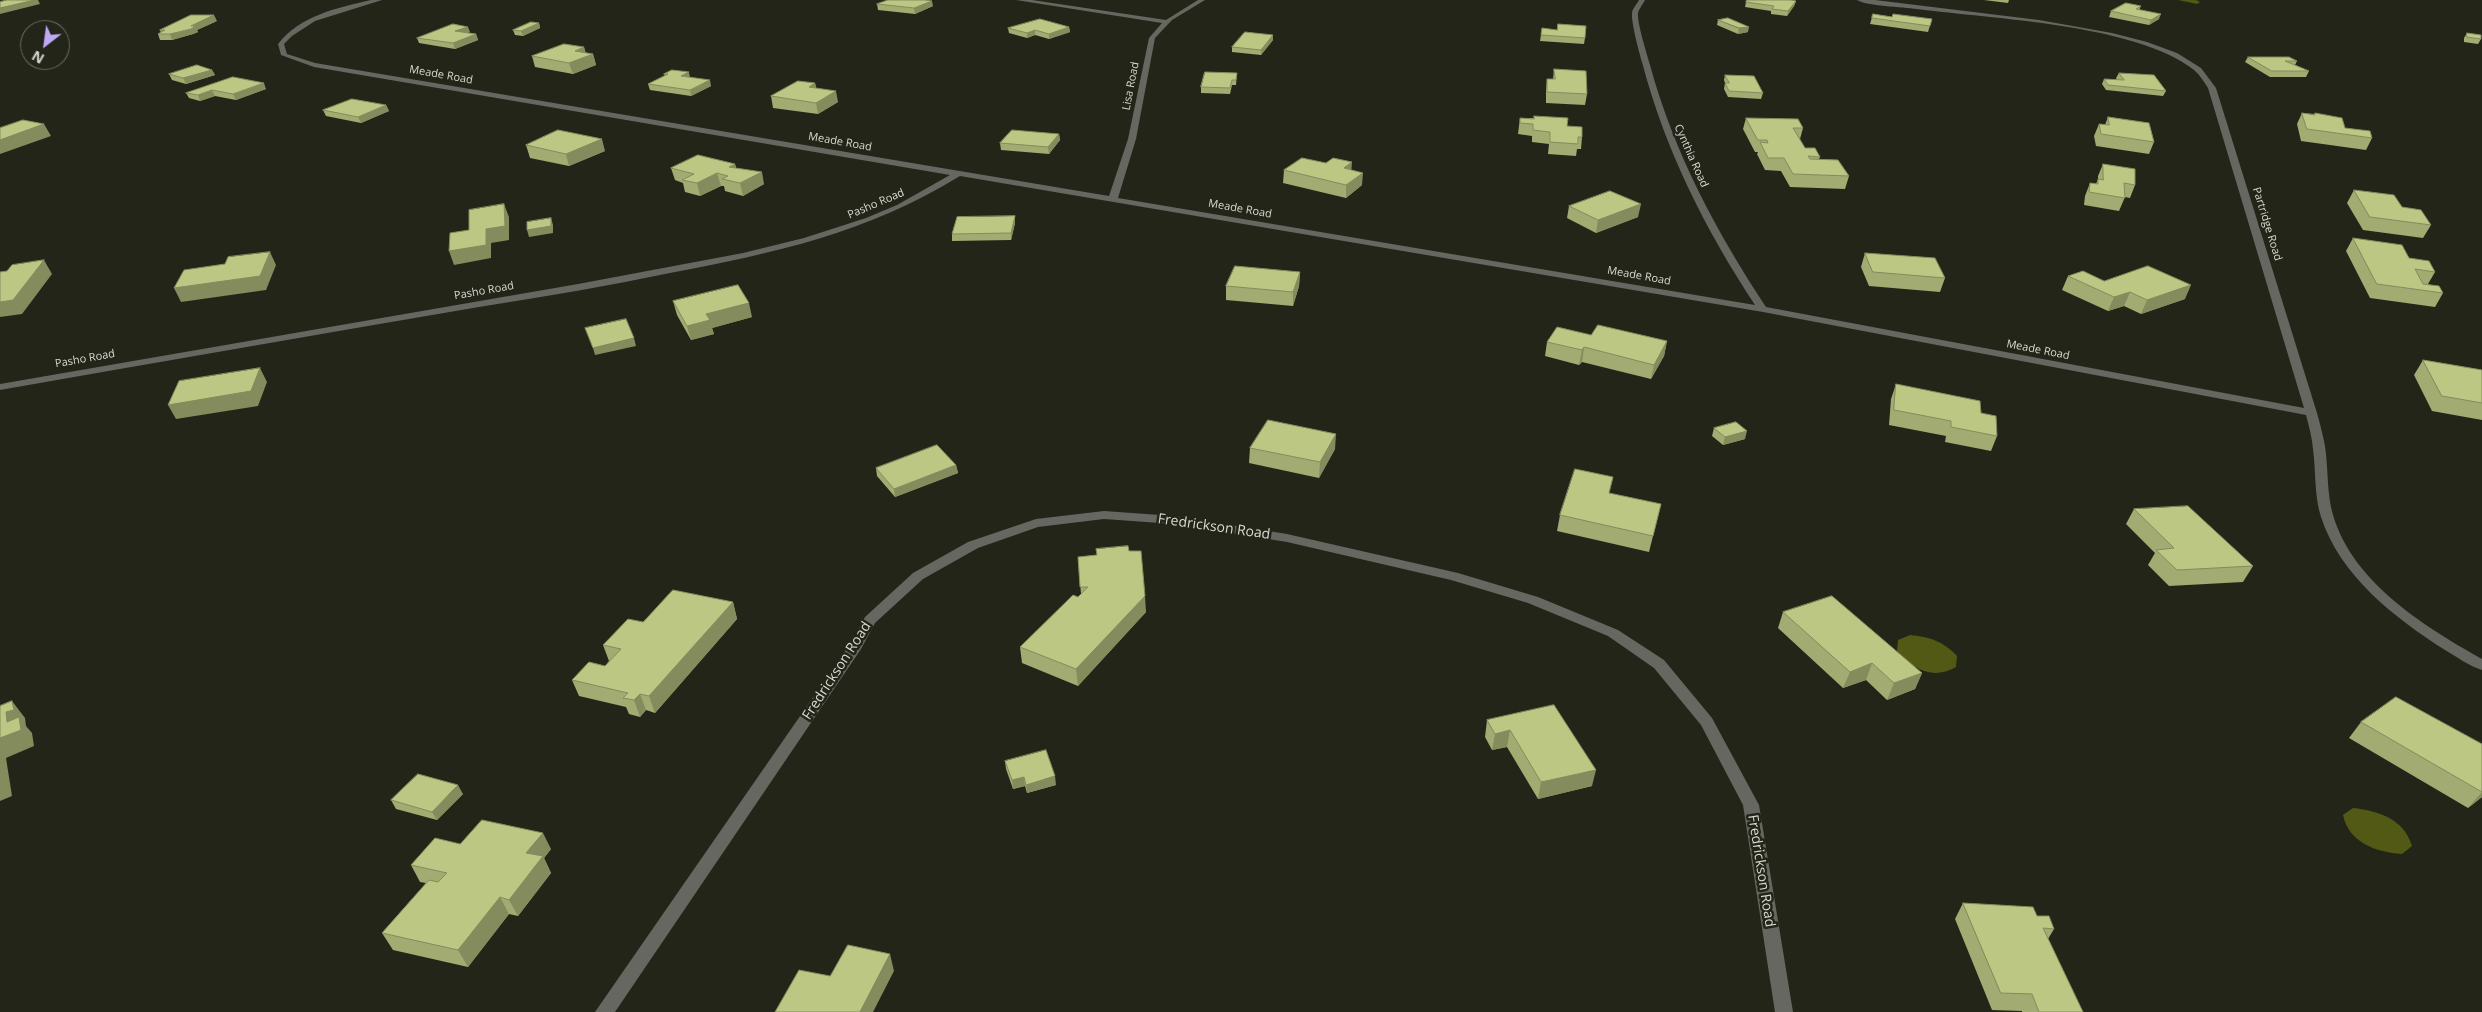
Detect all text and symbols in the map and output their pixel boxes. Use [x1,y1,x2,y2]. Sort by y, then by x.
north arrow [20,20,70,70]
text: N [28,46,47,69]
street label: Lisa Road [1120,61,1142,111]
street label: Meade Road [408,63,474,87]
street label: Cynthia Road [1671,122,1711,190]
street label: Meade Road [807,130,873,154]
street label: Pasho Road [846,186,906,222]
street label: Partridge Road [2250,186,2284,262]
street label: Meade Road [1207,197,1273,221]
street label: Meade Road [1606,264,1672,288]
street label: Pasho Road [453,279,515,303]
street label: Meade Road [2005,337,2071,363]
street label: Pasho Road [54,347,116,371]
street label: Fredrickson Road [1157,511,1271,543]
street label: Fredrickson Road [799,619,875,723]
street label: Fredrickson Road [1744,814,1778,928]

